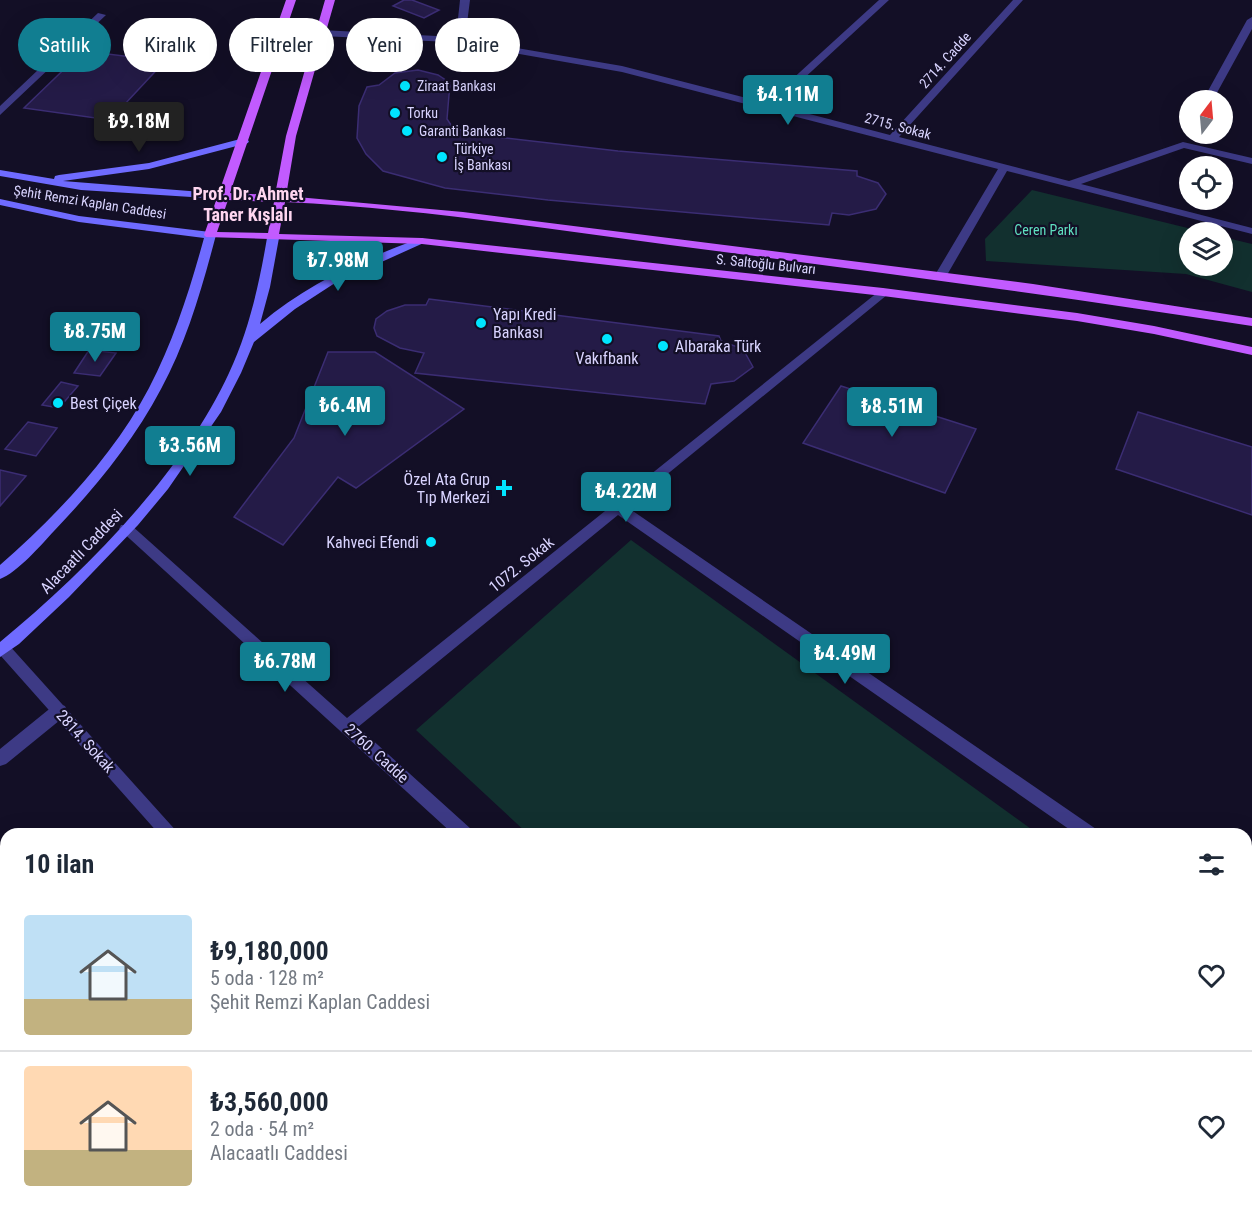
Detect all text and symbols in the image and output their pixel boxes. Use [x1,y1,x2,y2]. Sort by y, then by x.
chip: Satılık [18,18,111,72]
chip: Kiralık [123,18,217,72]
chip: Filtreler [229,18,334,72]
chip: Yeni [346,18,423,72]
chip: Daire [435,18,520,72]
street label: 2714. Cadde [916,28,975,91]
pin: ₺4.11M [739,75,837,126]
place label: Ziraat Bankası [417,78,496,94]
marker: Ziraat Bankası [398,79,412,93]
text: ₺4.11M [757,82,819,106]
north arrow [1179,90,1233,144]
map controls [1179,90,1233,276]
pin: ₺9.18M [90,102,188,153]
place label: Torku [407,105,438,121]
marker: Torku [388,106,402,120]
text: ₺9.18M [108,109,170,133]
street label: 2715. Sokak [863,109,934,143]
place label: Garanti Bankası [419,123,506,139]
marker: Garanti Bankası [400,124,414,138]
place label: Türkiye İş Bankası [454,141,511,173]
marker: Türkiye İş Bankası [435,150,449,164]
button: locate [1179,156,1233,210]
street label: Şehit Remzi Kaplan Caddesi [13,182,167,222]
district label: Prof. Dr. Ahmet Taner Kışlalı [192,183,304,225]
park label: Ceren Parkı [1014,222,1078,238]
button: layers [1179,222,1233,276]
pin: ₺7.98M [289,241,387,292]
text: ₺7.98M [307,248,369,272]
street label: S. Saltoğlu Bulvarı [715,251,817,277]
place label: Yapı Kredi Bankası [493,305,556,342]
pin: ₺8.75M [46,312,144,363]
marker: Yapı Kredi Bankası [474,316,488,330]
text: ₺8.75M [64,319,126,343]
marker: Vakıfbank [600,332,614,346]
place label: Albaraka Türk [675,337,762,356]
marker: Albaraka Türk [656,339,670,353]
place label: Vakıfbank [576,349,639,368]
pin: ₺6.4M [303,386,387,437]
pin: ₺8.51M [843,387,941,438]
text: ₺6.4M [319,393,371,417]
place label: Best Çiçek [70,394,138,413]
text: ₺8.51M [861,394,923,418]
marker: Best Çiçek [51,396,65,410]
pin: ₺3.56M [141,426,239,477]
text: ₺3.56M [159,433,221,457]
place label: Özel Ata Grup Tıp Merkezi [404,470,490,507]
pin: ₺4.22M [577,472,675,523]
marker: Özel Ata Grup Tıp Merkezi [495,479,513,497]
text: ₺4.22M [595,479,657,503]
street label: Alacaatlı Caddesi [36,505,126,598]
street label: 1072. Sokak [485,532,558,596]
place label: Kahveci Efendi [326,533,419,552]
marker: Kahveci Efendi [424,535,438,549]
pin: ₺4.49M [796,634,894,685]
text: ₺4.49M [814,641,876,665]
pin: ₺6.78M [236,642,334,693]
text: ₺6.78M [254,649,316,673]
street label: 2814. Sokak [53,706,119,777]
street label: 2760. Cadde [341,720,413,787]
icon: filters [1195,848,1228,881]
text: 10 ilan [24,849,94,879]
text: ₺9,180,000 [210,936,329,966]
icon: home [72,939,144,1011]
icon: heart [1195,959,1228,992]
text: 5 oda · 128 m² [210,966,324,990]
text: Şehit Remzi Kaplan Caddesi [210,990,430,1014]
text: ₺3,560,000 [210,1087,329,1117]
icon: home [72,1090,144,1162]
icon: heart [1195,1110,1228,1143]
text: 2 oda · 54 m² [210,1117,314,1141]
text: Alacaatlı Caddesi [210,1141,348,1165]

